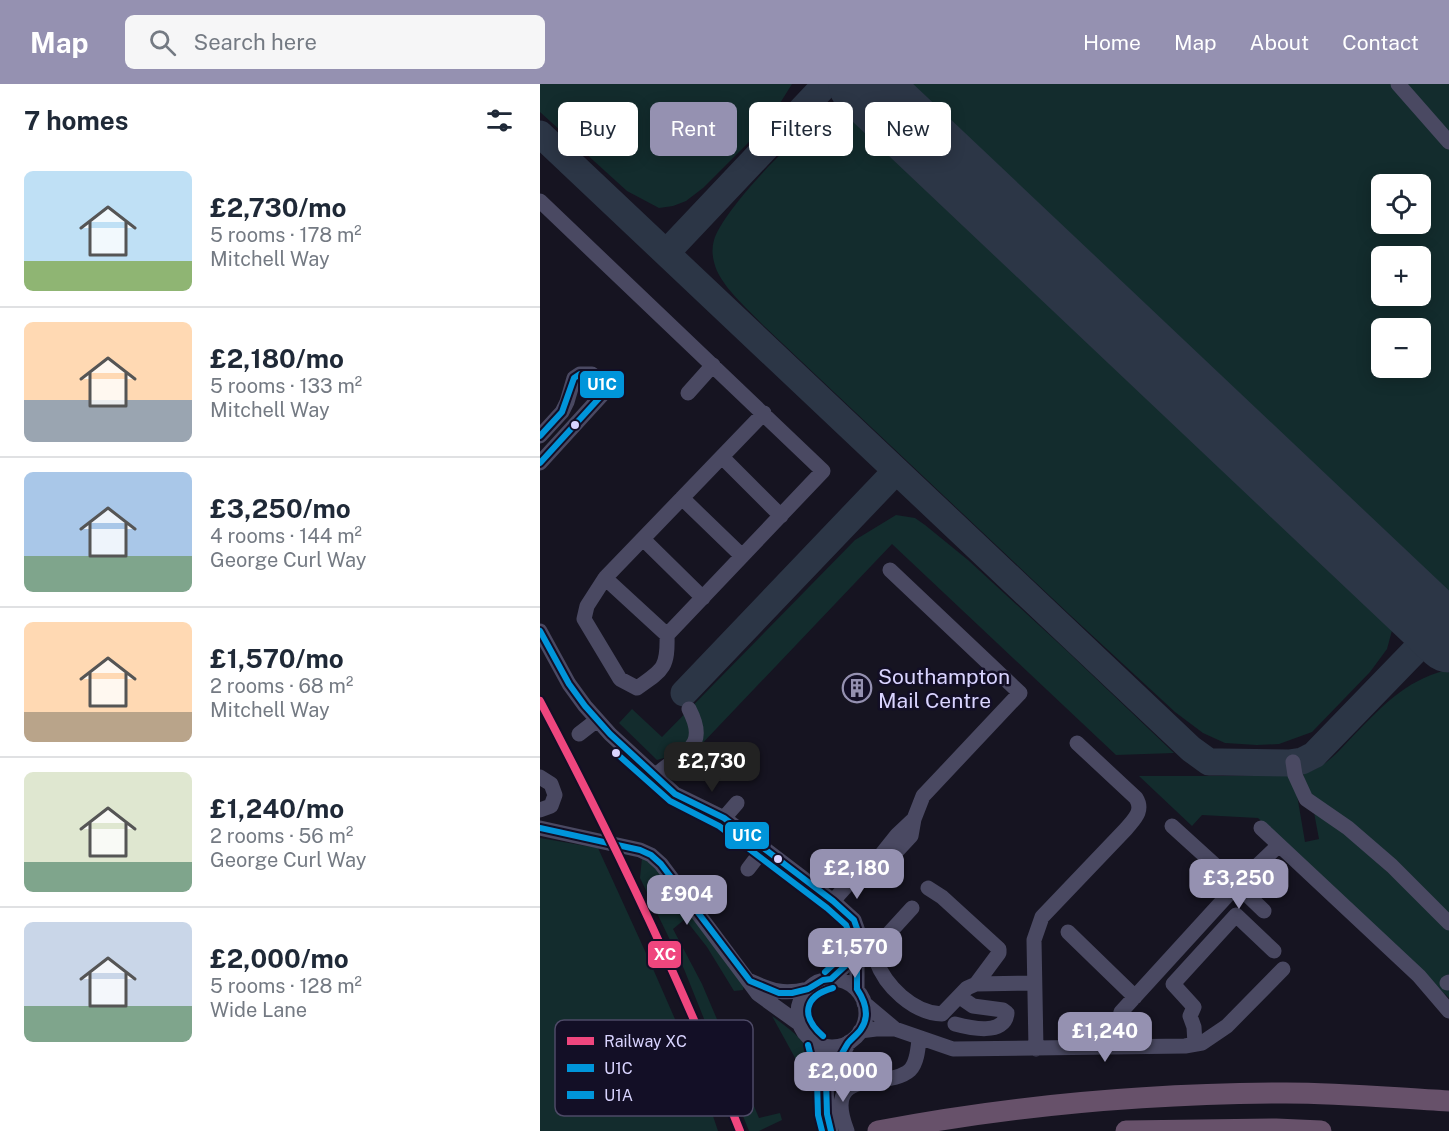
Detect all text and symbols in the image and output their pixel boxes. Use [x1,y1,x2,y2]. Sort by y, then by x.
search box [125,15,545,69]
text: Map [30,26,89,59]
icon: search [146,26,179,59]
text: Search here [194,29,317,55]
text: Home [1083,30,1141,55]
text: Map [1174,30,1217,55]
text: About [1250,30,1309,55]
text: Contact [1342,30,1419,55]
chip: Buy [558,102,638,156]
chip: Rent [650,102,737,156]
chip: Filters [749,102,853,156]
chip: New [865,102,951,156]
icon: filters [483,104,516,137]
text: 7 homes [24,105,128,136]
map controls [1371,174,1431,378]
button: locate [1371,174,1431,234]
text: £2,730/mo [210,192,347,223]
icon: home [72,195,144,267]
text: 5 rooms · 178 m² [210,223,362,247]
button: + [1371,246,1431,306]
text: Mitchell Way [210,247,330,271]
button: − [1371,318,1431,378]
text: £2,180/mo [210,343,344,374]
icon: home [72,346,144,418]
line badge: U1C [579,370,625,399]
text: 5 rooms · 133 m² [210,374,362,398]
text: U1C [587,375,617,394]
text: Mitchell Way [210,398,330,422]
unlabelled marker [569,419,581,431]
text: £3,250/mo [210,493,351,524]
icon: home [72,496,144,568]
text: 4 rooms · 144 m² [210,524,362,548]
text: George Curl Way [210,548,366,572]
text: £1,570/mo [210,643,344,674]
icon: home [72,646,144,718]
place label: Southampton Mail Centre [878,664,1010,713]
building icon: Southampton Mail Centre [841,672,873,704]
text: 2 rooms · 68 m² [210,674,353,698]
text: Mitchell Way [210,698,330,722]
pin: £2,730 [663,742,761,793]
unlabelled marker [610,747,622,759]
text: £2,730 [678,749,746,773]
text: £1,240/mo [210,793,344,824]
icon: home [72,796,144,868]
line badge: U1C [724,821,770,850]
text: 2 rooms · 56 m² [210,824,353,848]
text: U1C [732,826,762,845]
text: George Curl Way [210,848,366,872]
pin: £2,180 [808,849,906,900]
unlabelled marker [772,853,784,865]
text: £2,180 [824,856,890,880]
pin: £3,250 [1190,859,1288,910]
text: £3,250 [1203,866,1275,890]
pin: £904 [651,875,723,926]
text: £904 [661,882,713,906]
pin: £1,570 [806,928,904,979]
text: £1,570 [822,935,888,959]
line badge: XC [647,940,682,969]
text: £2,000/mo [210,943,349,974]
text: XC [654,945,676,964]
icon: home [72,946,144,1018]
text: 5 rooms · 128 m² [210,974,362,998]
text: Wide Lane [210,998,307,1022]
pin: £1,240 [1056,1012,1154,1063]
text: £1,240 [1072,1019,1138,1043]
legend [555,1020,753,1116]
text: Railway XC [604,1032,687,1051]
pin: £2,000 [794,1052,892,1103]
text: U1C [604,1059,633,1078]
text: £2,000 [808,1059,878,1083]
text: U1A [604,1086,633,1105]

